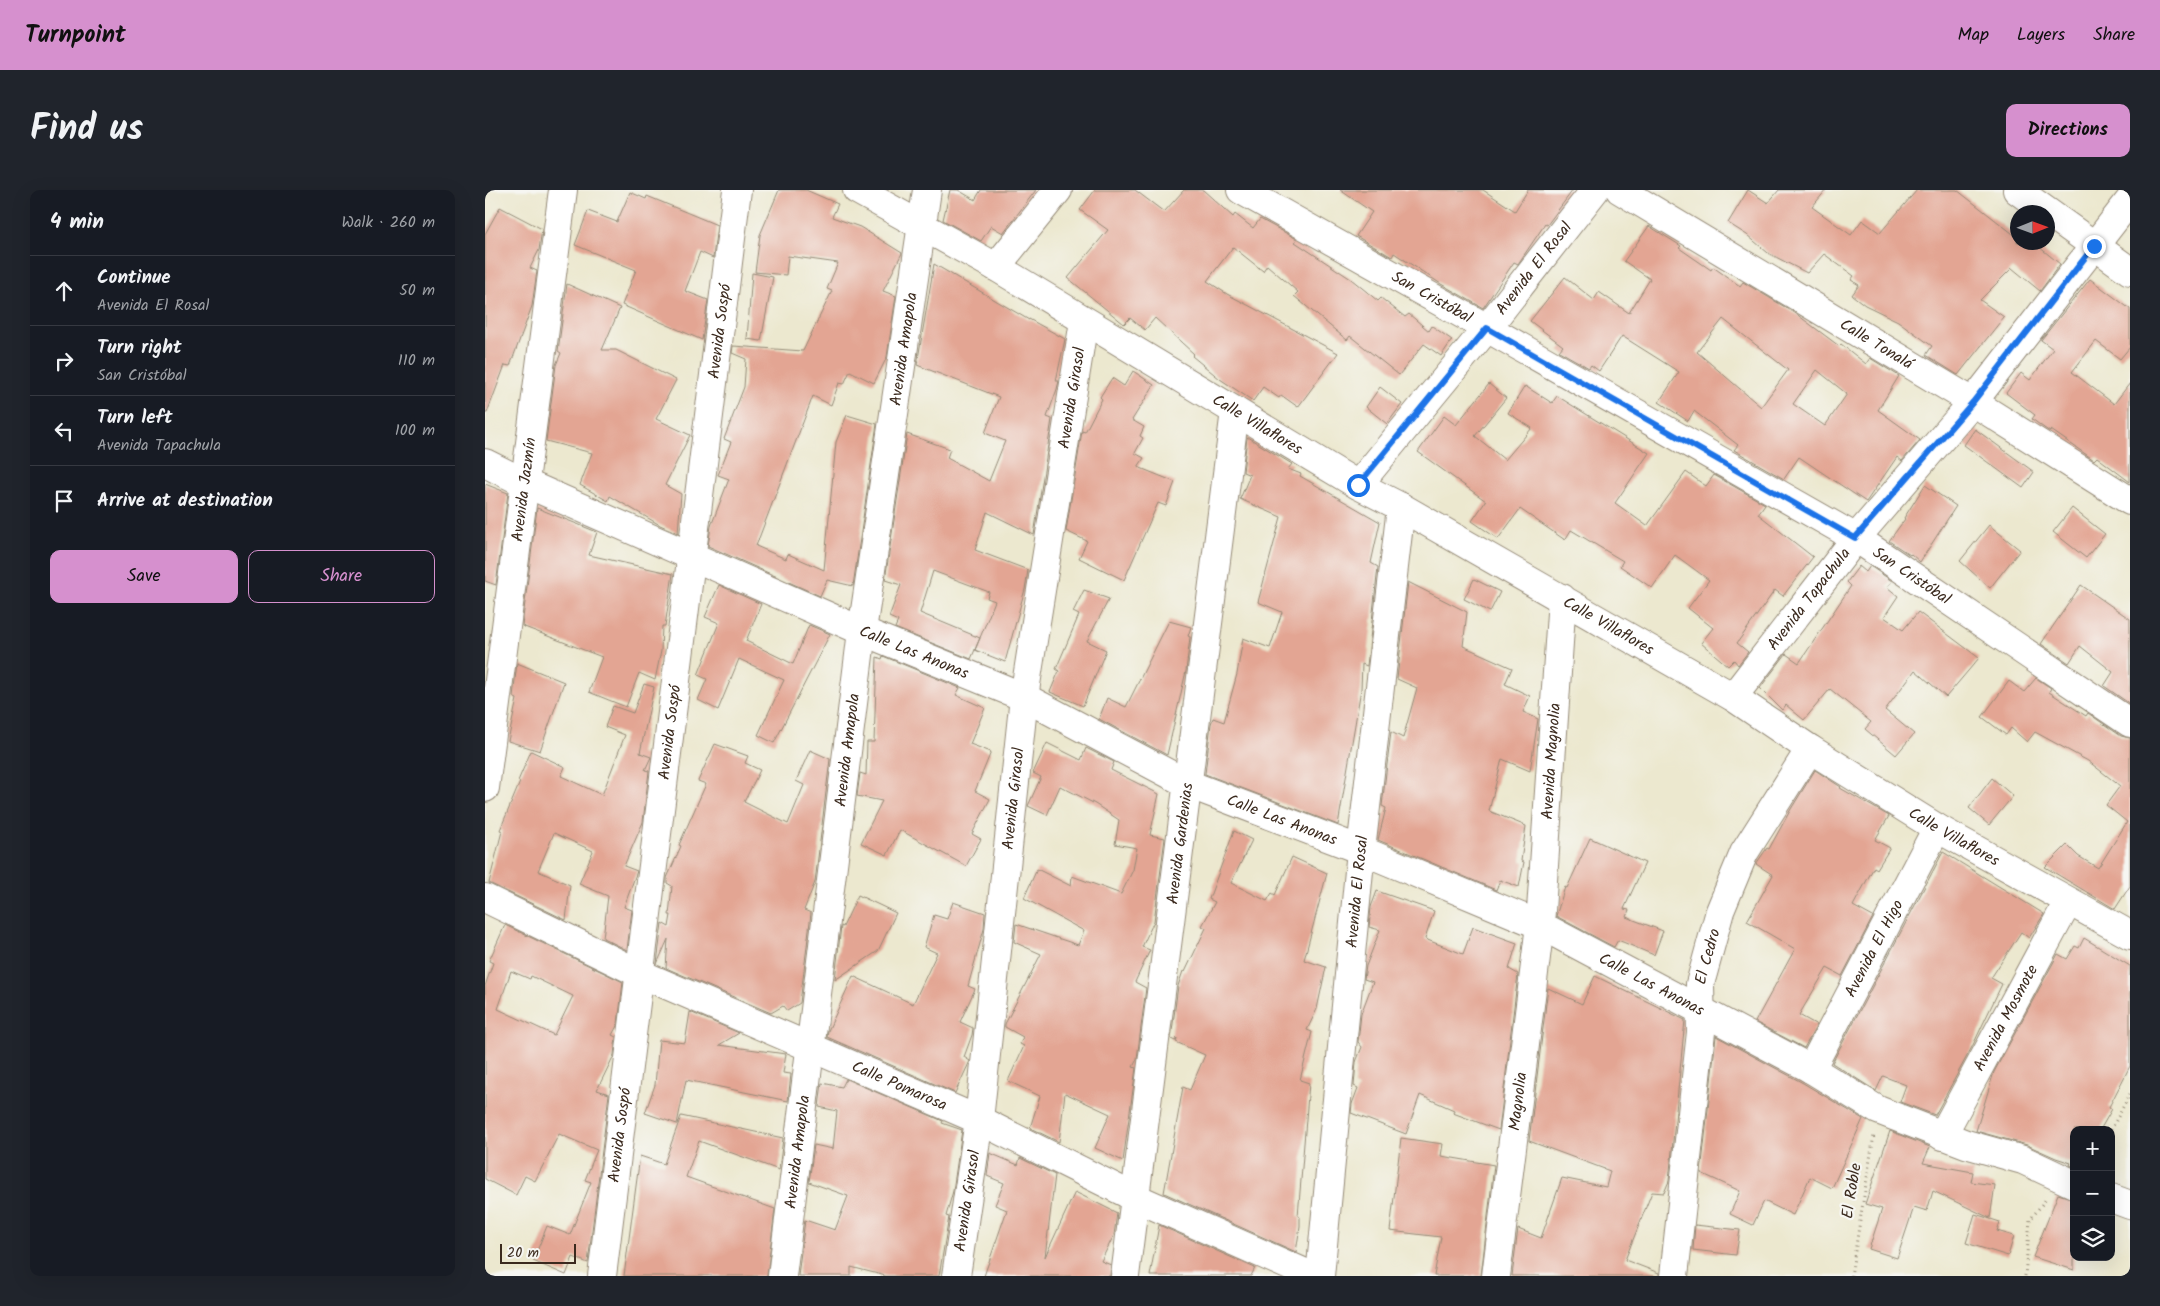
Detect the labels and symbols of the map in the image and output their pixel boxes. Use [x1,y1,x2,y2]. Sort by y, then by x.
north arrow [2010,205,2055,250]
street label: Avenida El Rosal [1489,216,1578,320]
route end [2083,235,2106,258]
street label: San Cristóbal [1387,264,1477,330]
street label: Avenida Sospó [701,282,738,380]
street label: Avenida Amapola [883,291,924,407]
street label: Calle Tonalá [1835,312,1919,376]
street label: Avenida Girasol [1051,345,1092,450]
street label: Calle Villaflores [1207,387,1307,461]
street label: Avenida Jazmín [505,436,543,543]
route start [1347,474,1370,497]
street label: San Cristóbal [1868,540,1956,611]
street label: Avenida Tapachula [1761,542,1857,656]
street label: Calle Villaflores [1558,590,1659,662]
street label: Calle Las Anonas [855,619,973,686]
street label: Avenida Sospó [651,683,688,781]
street label: Avenida Amapola [828,692,867,808]
street label: Avenida Magnolia [1535,702,1567,820]
street label: Avenida Girasol [995,746,1031,851]
street label: Avenida Gardenias [1160,781,1200,906]
street label: Calle Las Anonas [1223,787,1341,852]
street label: Calle Villaflores [1904,801,2004,873]
street label: Avenida El Rosal [1339,834,1375,949]
street label: Avenida El Higo [1838,895,1910,1002]
street label: El Cedro [1688,926,1727,987]
street label: Calle Las Anonas [1594,946,1709,1023]
street label: Avenida Mosmote [1967,960,2045,1076]
street label: Calle Pomarosa [848,1054,951,1117]
street label: Magnolia [1502,1071,1534,1132]
street label: Avenida Sospó [601,1085,638,1184]
street label: Avenida Amapola [778,1094,817,1210]
street label: Avenida Girasol [947,1148,987,1253]
street label: El Roble [1835,1161,1869,1221]
scale bar [500,1241,576,1264]

